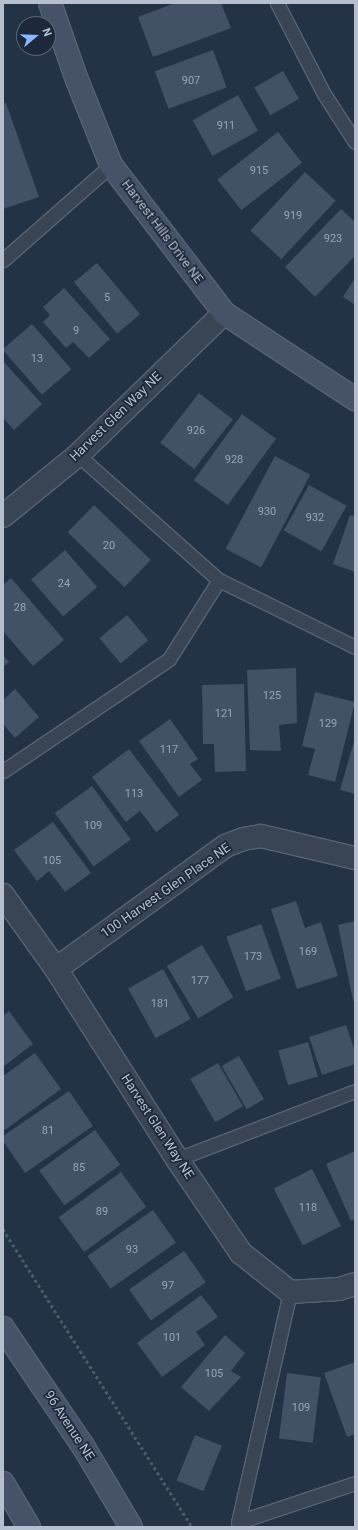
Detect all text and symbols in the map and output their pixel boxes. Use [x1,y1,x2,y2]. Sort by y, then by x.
north arrow [16,16,56,56]
text: N [39,26,54,38]
house number: 907 [182,74,200,88]
house number: 911 [217,119,235,133]
house number: 915 [250,164,268,178]
street label: Harvest Hills Drive NE [118,177,206,287]
house number: 919 [284,209,302,223]
house number: 923 [324,232,342,246]
house number: 5 [104,291,110,305]
house number: 9 [73,324,79,338]
house number: 13 [31,352,43,366]
street label: Harvest Glen Way NE [67,369,165,465]
house number: 926 [187,424,205,438]
house number: 928 [225,453,243,467]
house number: 930 [258,505,276,519]
house number: 932 [306,511,324,525]
house number: 20 [103,539,115,553]
house number: 24 [58,577,70,591]
house number: 28 [14,601,26,615]
house number: 125 [263,689,281,703]
house number: 121 [215,707,233,721]
house number: 129 [319,717,337,731]
house number: 117 [160,743,178,757]
house number: 113 [125,787,143,801]
house number: 109 [84,819,102,833]
street label: 100 Harvest Glen Place NE [98,840,234,942]
house number: 105 [43,854,61,868]
house number: 169 [299,945,317,959]
house number: 173 [244,950,262,964]
house number: 177 [191,974,209,988]
house number: 181 [151,997,169,1011]
street label: Harvest Glen Way NE [117,1072,197,1182]
house number: 81 [42,1124,54,1138]
house number: 85 [73,1161,85,1175]
house number: 118 [299,1201,317,1215]
house number: 89 [96,1205,108,1219]
house number: 93 [126,1243,138,1257]
house number: 97 [162,1279,174,1293]
house number: 101 [163,1331,181,1345]
house number: 105 [205,1367,223,1381]
street label: 96 Avenue NE [41,1388,97,1464]
house number: 109 [292,1401,310,1415]

